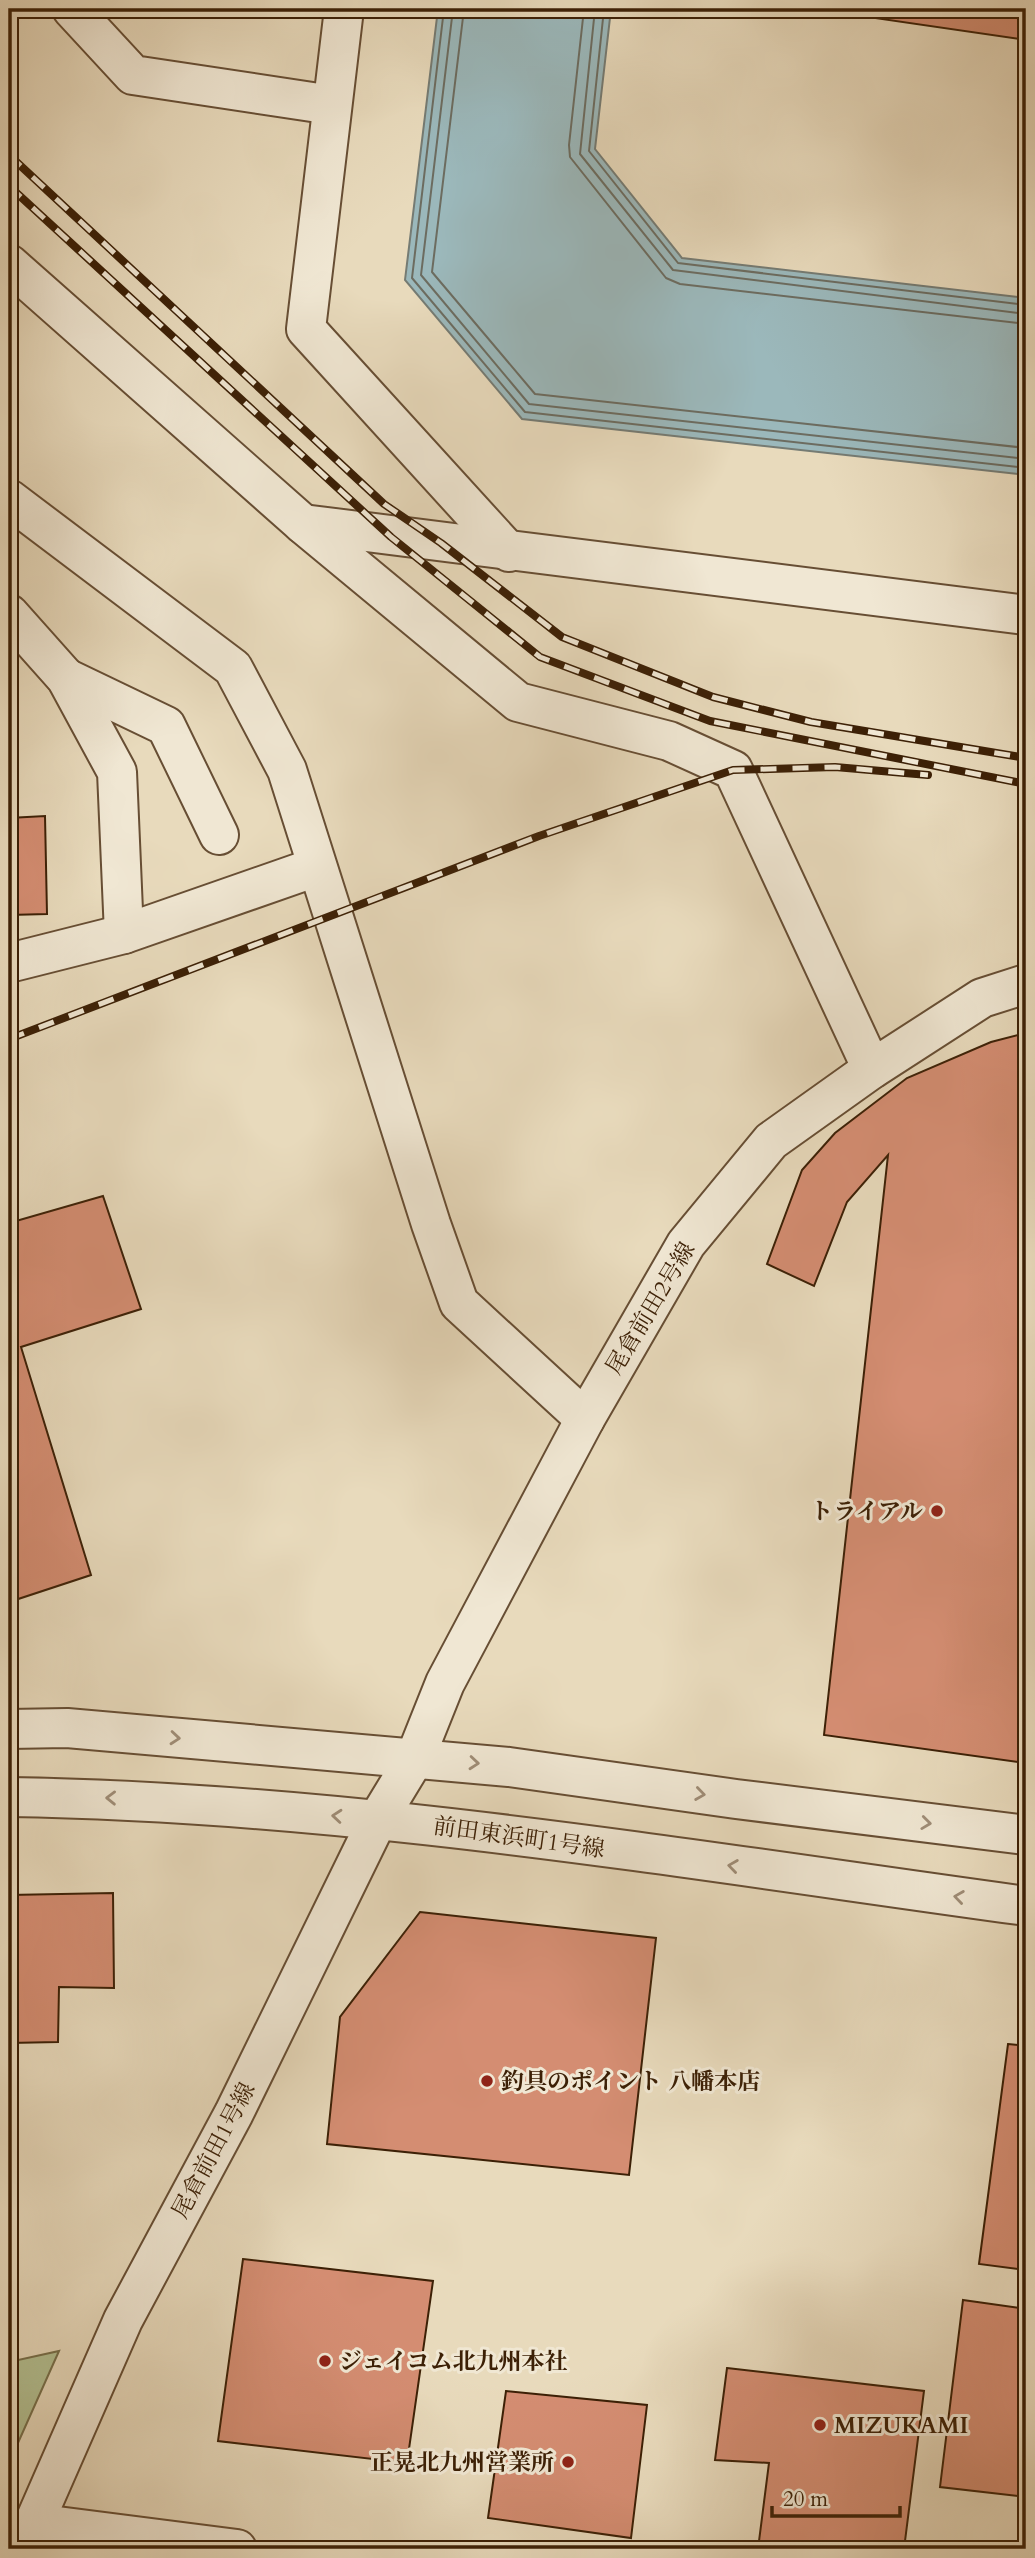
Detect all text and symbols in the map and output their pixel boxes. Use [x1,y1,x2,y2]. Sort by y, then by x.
street label: 尾倉前田2号線 [599,1236,702,1380]
place label: トライアル [810,1496,923,1527]
marker: トライアル [929,1503,945,1519]
one-way arrow [169,1730,180,1745]
one-way arrow [469,1756,480,1771]
one-way arrow [694,1786,706,1801]
one-way arrow [105,1790,115,1806]
one-way arrow [332,1809,343,1824]
street label: 前田東浜町1号線 [431,1810,607,1865]
one-way arrow [920,1815,931,1830]
one-way arrow [727,1859,739,1874]
one-way arrow [953,1889,964,1904]
place label: 釣具のポイント 八幡本店 [501,2066,760,2097]
marker: 釣具のポイント 八幡本店 [479,2073,495,2089]
street label: 尾倉前田1号線 [165,2077,262,2224]
place label: ジェイコム北九州本社 [339,2346,568,2377]
marker: ジェイコム北九州本社 [317,2353,333,2369]
place label: MIZUKAMI [834,2410,968,2441]
marker: MIZUKAMI [812,2417,828,2433]
place label: 正晃北九州営業所 [370,2447,554,2478]
marker: 正晃北九州営業所 [560,2454,576,2470]
scale bar [772,2474,900,2518]
text: 20 m [783,2485,828,2514]

